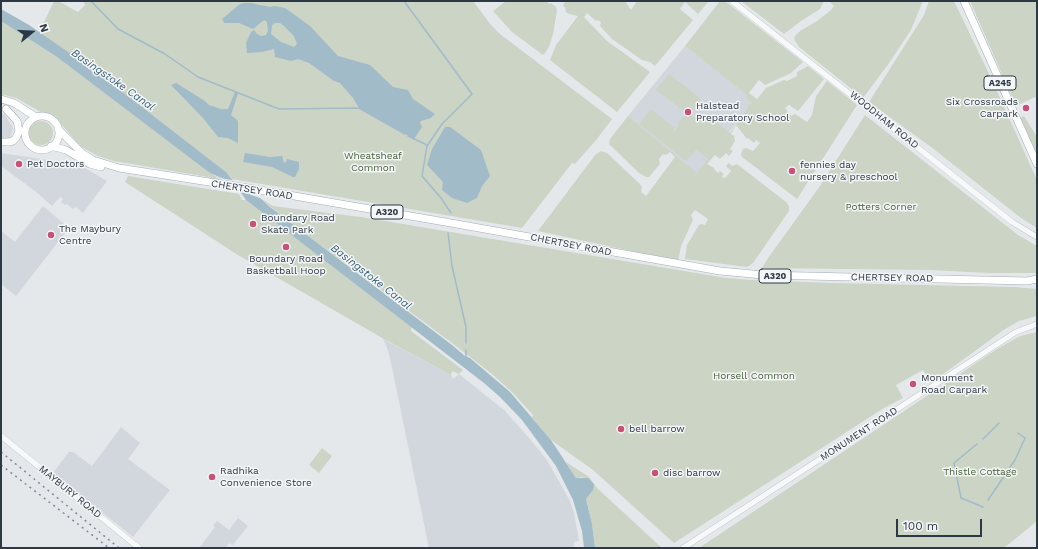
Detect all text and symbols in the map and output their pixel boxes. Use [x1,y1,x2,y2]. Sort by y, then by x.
north arrow [12,12,52,52]
text: N [36,22,51,34]
water label: Basingstoke Canal [69,46,157,114]
road number: A245 [984,76,1016,90]
street label: WOODHAM ROAD [847,89,921,151]
place label: Six Crossroads Carpark [946,96,1018,120]
place label: Halstead Preparatory School [696,100,789,124]
marker: Six Crossroads Carpark [1021,103,1031,113]
marker: Halstead Preparatory School [683,107,693,117]
park label: Wheatsheaf Common [344,150,402,174]
place label: Pet Doctors [27,158,84,170]
marker: Pet Doctors [14,159,24,169]
place label: fennies day nursery & preschool [800,159,898,182]
marker: fennies day nursery & preschool [787,166,797,176]
street label: CHERTSEY ROAD [210,178,294,202]
park label: Potters Corner [846,201,916,213]
road number: A320 [371,205,403,219]
place label: Boundary Road Skate Park [261,212,335,236]
marker: Boundary Road Skate Park [248,219,258,229]
place label: The Maybury Centre [59,223,121,246]
marker: The Maybury Centre [46,230,56,240]
street label: CHERTSEY ROAD [529,231,613,259]
water label: Basingstoke Canal [328,241,414,313]
marker: Boundary Road Basketball Hoop [281,242,291,252]
place label: Boundary Road Basketball Hoop [246,253,326,276]
road number: A320 [759,269,791,283]
street label: CHERTSEY ROAD [851,271,933,285]
park label: Horsell Common [713,370,795,382]
place label: Monument Road Carpark [921,372,987,396]
marker: Monument Road Carpark [908,379,918,389]
street label: MONUMENT ROAD [818,405,900,463]
place label: bell barrow [629,423,685,435]
marker: bell barrow [616,424,626,434]
street label: MAYBURY ROAD [36,463,104,521]
place label: Radhika Convenience Store [220,465,312,488]
park label: Thistle Cottage [943,466,1017,478]
place label: disc barrow [663,467,720,479]
marker: disc barrow [650,468,660,478]
marker: Radhika Convenience Store [207,472,217,482]
scale bar [898,511,984,537]
text: 100 m [903,519,938,533]

